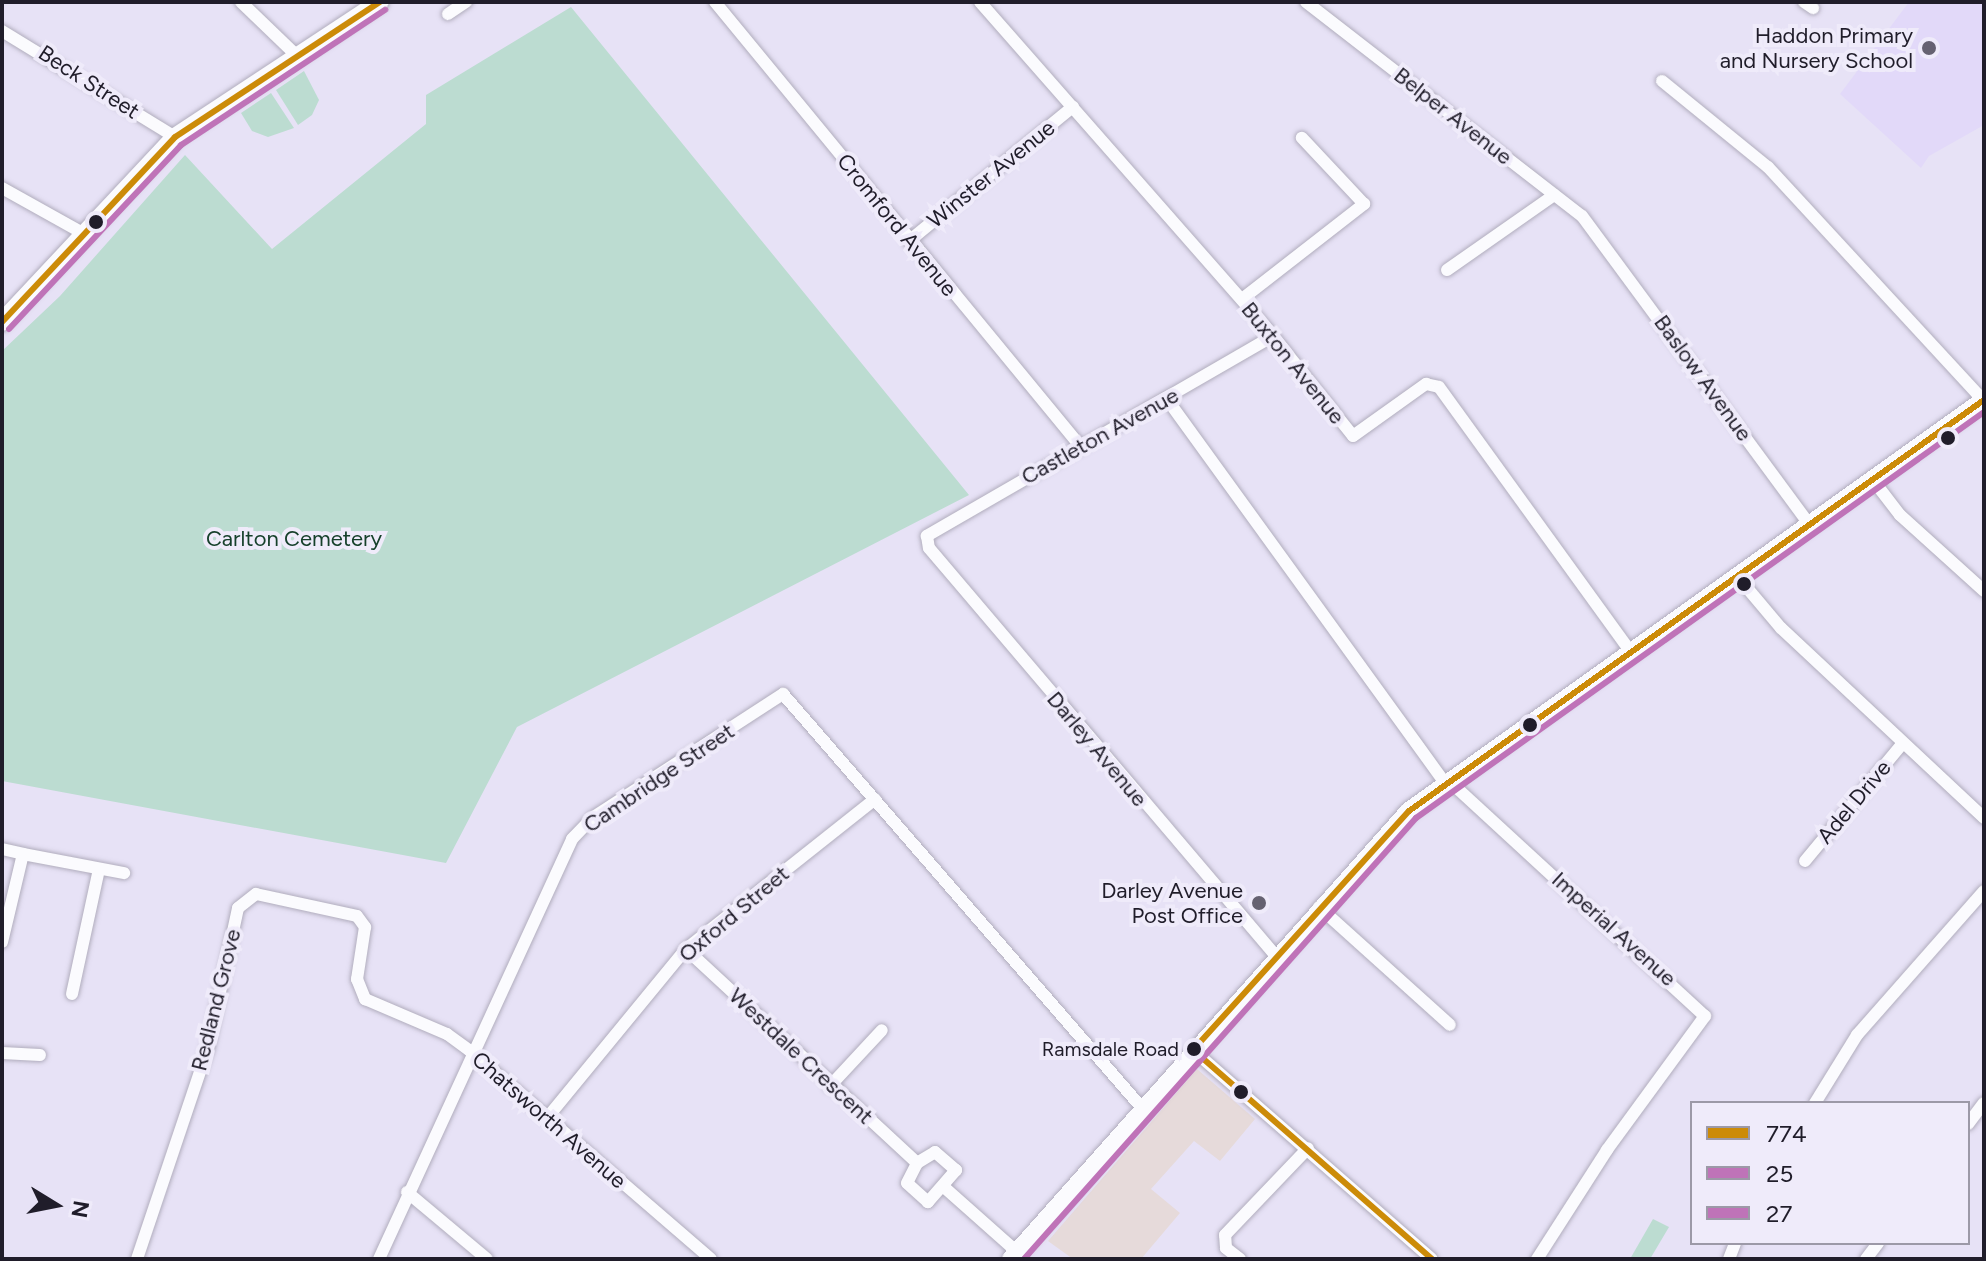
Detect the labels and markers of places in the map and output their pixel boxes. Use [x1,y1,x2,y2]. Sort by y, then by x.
place label: Haddon Primary and Nursery School [1720,22,1913,74]
marker: Haddon Primary and Nursery School [1920,39,1938,57]
unlabelled marker [88,214,104,230]
unlabelled marker [1940,430,1956,446]
unlabelled marker [1736,576,1752,592]
unlabelled marker [1522,717,1538,733]
place label: Darley Avenue Post Office [1101,877,1243,928]
marker: Darley Avenue Post Office [1250,894,1268,912]
place label: Ramsdale Road [1042,1037,1179,1061]
marker: Ramsdale Road [1186,1041,1202,1057]
unlabelled marker [1233,1084,1249,1100]

